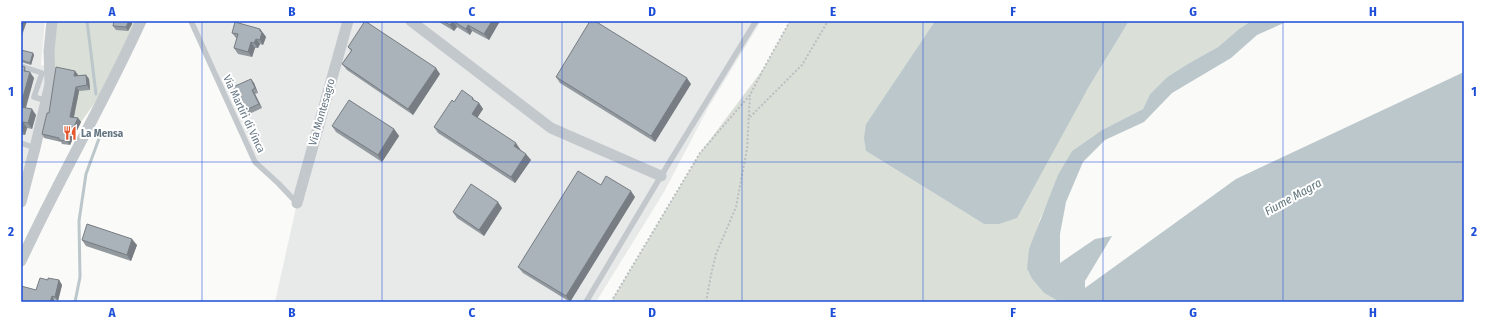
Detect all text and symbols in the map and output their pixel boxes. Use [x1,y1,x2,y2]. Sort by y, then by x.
text: A [107,4,116,19]
text: B [288,4,296,19]
text: C [469,4,476,19]
text: D [648,4,656,19]
text: E [830,4,836,19]
text: F [1010,4,1016,19]
text: G [1189,4,1197,19]
text: H [1369,4,1377,19]
street label: Via Martiri di Vinca [220,73,268,155]
street label: Via Montesagro [306,77,338,147]
text: 1 [8,84,14,99]
text: 1 [1471,84,1477,99]
restaurant icon: La Mensa [62,125,78,141]
place label: La Mensa [81,127,124,140]
water label: Fiume Magra [1262,176,1324,218]
text: 2 [7,224,14,239]
text: 2 [1470,224,1477,239]
text: A [107,305,116,320]
text: B [288,305,296,320]
text: C [469,305,476,320]
text: D [648,305,656,320]
text: E [830,305,836,320]
text: F [1010,305,1016,320]
text: G [1189,305,1197,320]
text: H [1369,305,1377,320]

